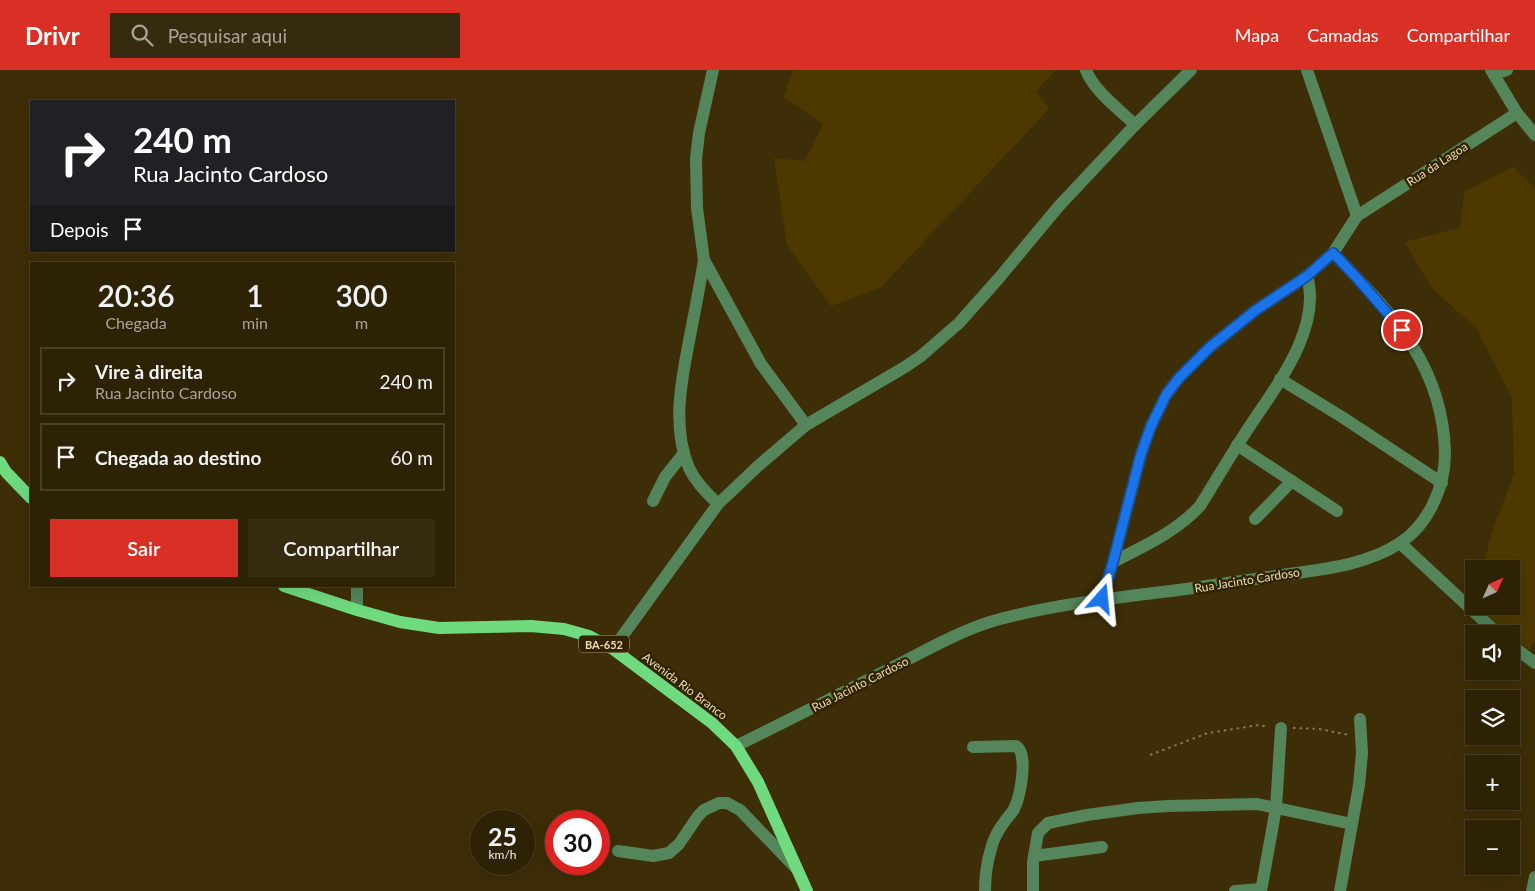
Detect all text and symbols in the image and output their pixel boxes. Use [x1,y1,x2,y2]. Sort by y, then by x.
search box [110,13,460,58]
text: Drivr [25,21,80,50]
icon: search [128,21,156,49]
text: Pesquisar aqui [168,24,287,47]
text: Mapa [1235,24,1279,46]
text: Camadas [1307,24,1379,46]
text: Compartilhar [1407,24,1510,46]
text: 240 m [133,118,232,160]
icon: right [50,120,115,185]
street label: Rua da Lagoa [1404,139,1470,189]
text: Rua Jacinto Cardoso [133,160,328,187]
icon: arrive [119,215,147,243]
text: Depois [50,218,109,241]
text: 20:36 [97,277,175,313]
text: 1 [246,277,264,313]
text: 300 [335,277,388,313]
pin [1381,309,1423,351]
text: Chegada [105,313,167,332]
text: min [242,313,268,332]
text: m [355,313,368,332]
icon: arrive [1388,316,1416,344]
text: Vire à direita [95,360,203,383]
icon: right [52,367,80,395]
text: 240 m [379,370,433,393]
text: Rua Jacinto Cardoso [95,383,237,402]
icon: arrive [52,443,80,471]
text: Chegada ao destino [95,446,261,469]
text: 60 m [390,446,433,469]
button: Sair [50,519,238,577]
button: Compartilhar [248,519,435,577]
north arrow [1465,560,1520,615]
map controls [1465,560,1520,875]
street label: Rua Jacinto Cardoso [1193,564,1301,596]
position arrow [1075,572,1127,624]
button: sound [1465,625,1520,680]
road number: BA-652 [579,636,629,652]
street label: Avenida Rio Branco [640,649,731,723]
street label: Rua Jacinto Cardoso [809,653,911,715]
button: layers [1465,690,1520,745]
button: + [1465,755,1520,810]
speed limit sign: 30 [545,810,610,875]
button: − [1465,820,1520,875]
text: 25 [488,821,517,851]
text: km/h [488,847,517,862]

